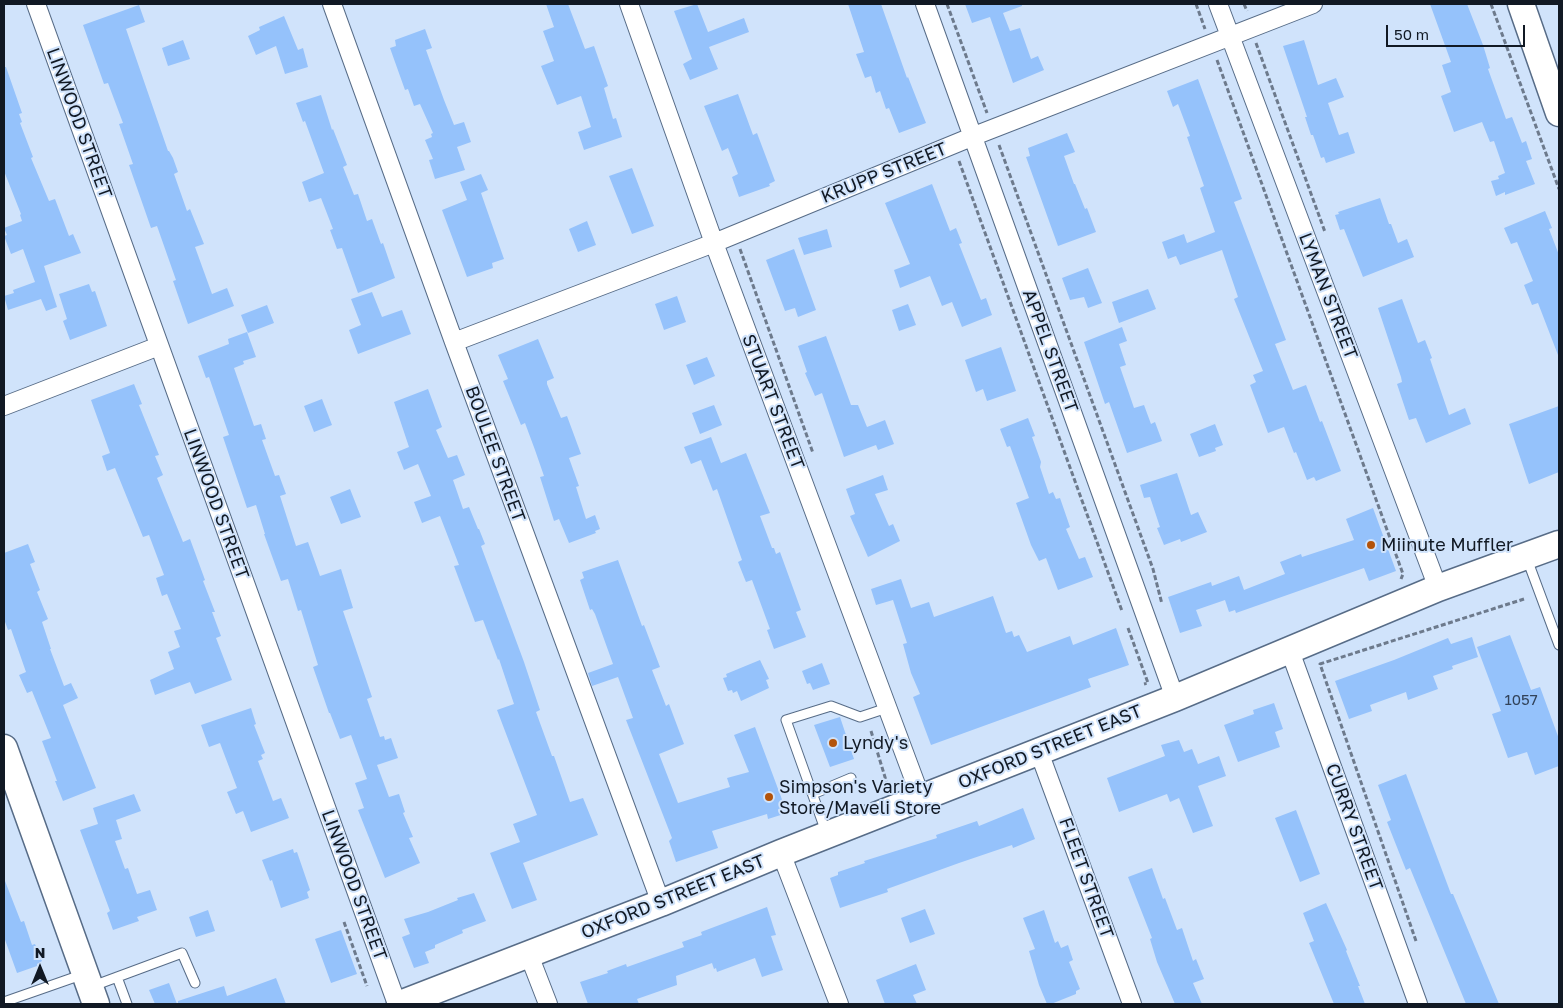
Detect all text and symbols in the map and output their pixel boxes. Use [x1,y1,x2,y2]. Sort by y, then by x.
scale bar [1388,15,1527,47]
text: 50 m [1394,25,1429,43]
street label: LINWOOD STREET [42,45,116,201]
street label: KRUPP STREET [818,138,950,208]
street label: LYMAN STREET [1294,230,1362,362]
street label: APPEL STREET [1018,286,1082,416]
street label: STUART STREET [737,331,809,473]
street label: BOULEE STREET [460,383,530,525]
street label: LINWOOD STREET [179,426,253,582]
place label: Miinute Muffler [1381,534,1513,556]
marker: Miinute Muffler [1365,539,1377,551]
house number: 1057 [1504,691,1538,709]
street label: OXFORD STREET EAST [955,700,1145,794]
place label: Lyndy's [843,732,908,754]
marker: Lyndy's [827,737,839,749]
street label: CURRY STREET [1321,761,1387,893]
place label: Simpson's Variety Store/Maveli Store [779,776,941,819]
marker: Simpson's Variety Store/Maveli Store [763,791,775,803]
street label: LINWOOD STREET [317,807,391,963]
street label: FLEET STREET [1054,815,1118,941]
street label: OXFORD STREET EAST [578,850,768,944]
north arrow [15,943,65,993]
text: N [35,944,45,961]

